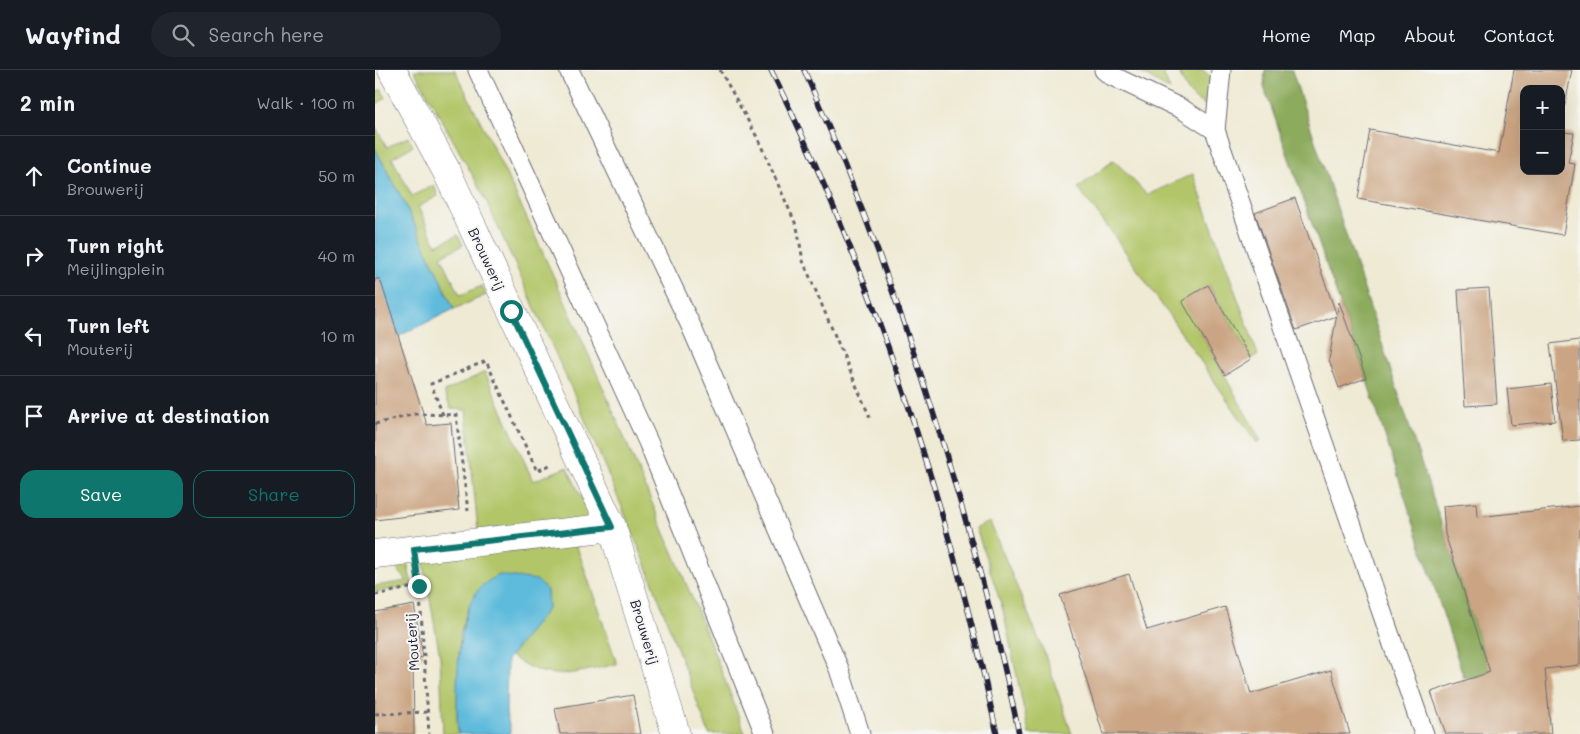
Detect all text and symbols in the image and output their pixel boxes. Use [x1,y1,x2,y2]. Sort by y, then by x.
search box [151,12,501,57]
text: Wayfind [25,19,121,50]
icon: search [169,21,197,49]
text: Search here [209,22,324,47]
text: Home [1262,23,1311,47]
text: Map [1339,23,1375,47]
text: About [1403,23,1456,47]
text: Contact [1484,23,1555,47]
map controls [1520,85,1565,175]
button: + [1520,85,1565,130]
text: 2 min [20,89,75,116]
text: Walk · 100 m [256,92,355,113]
button: − [1520,130,1565,175]
text: Continue [67,153,152,178]
icon: ahead [20,162,48,190]
text: 50 m [318,165,355,186]
text: Brouwerij [67,178,144,199]
street label: Brouwerij [464,225,510,293]
text: Turn right [67,233,164,258]
icon: right [20,242,48,270]
text: 40 m [318,245,355,266]
text: Meijlingplein [67,258,165,279]
route start [500,300,523,323]
text: Turn left [67,313,150,338]
icon: left [20,322,48,350]
text: 10 m [320,325,355,346]
text: Mouterij [67,338,133,359]
icon: arrive [20,402,48,430]
text: Arrive at destination [67,403,270,428]
button: Save [20,470,183,518]
button: Share [193,470,355,518]
route end [408,575,431,598]
street label: Brouwerij [626,597,664,667]
street label: Mouterij [401,612,423,672]

